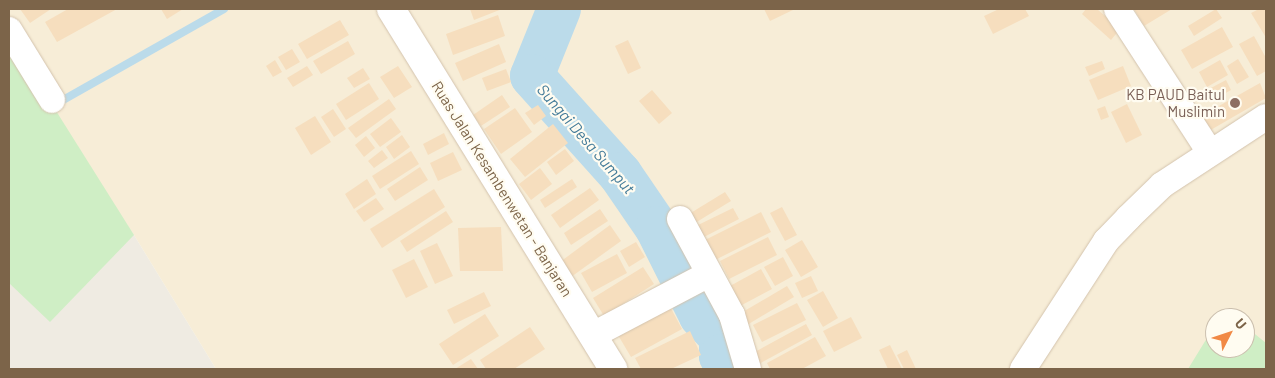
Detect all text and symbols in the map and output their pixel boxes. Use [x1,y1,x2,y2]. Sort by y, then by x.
street label: Ruas Jalan Kesambenwetan - Banjaran [428,78,576,300]
water label: Sungai Desa Sumput [533,80,639,198]
place label: KB PAUD Baitul Muslimin [1126,85,1225,120]
marker: KB PAUD Baitul Muslimin [1229,97,1241,109]
north arrow [1205,308,1255,358]
text: U [1232,315,1250,332]

